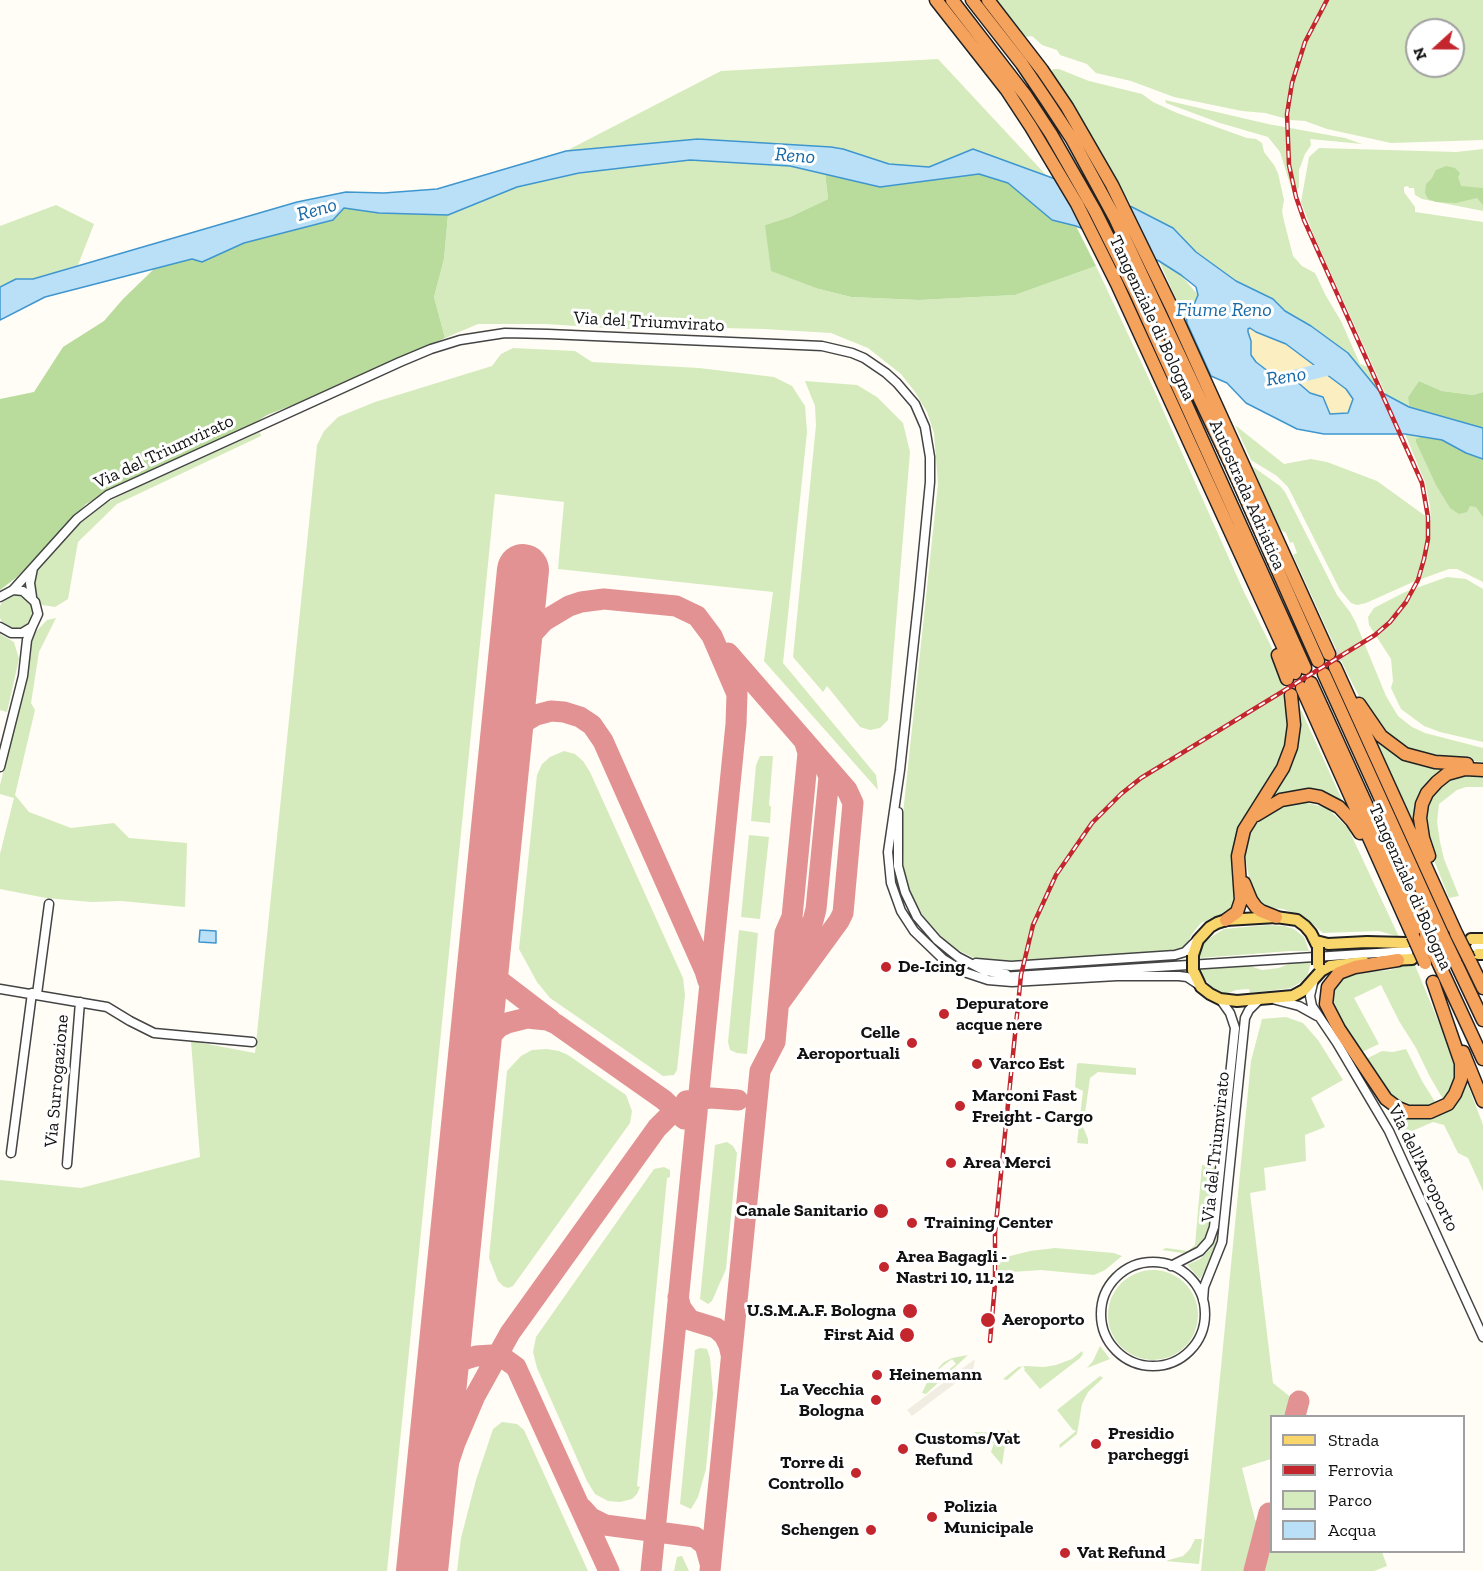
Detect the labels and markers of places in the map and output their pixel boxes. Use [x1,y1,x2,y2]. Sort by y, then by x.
place label: De-Icing [898,956,965,978]
marker: De-Icing [879,960,893,974]
place label: Depuratore acque nere [956,993,1048,1036]
marker: Depuratore acque nere [937,1007,951,1021]
place label: Celle Aeroportuali [797,1022,900,1064]
marker: Celle Aeroportuali [905,1036,919,1050]
place label: Varco Est [989,1053,1065,1075]
marker: Varco Est [970,1057,984,1071]
place label: Marconi Fast Freight - Cargo [972,1085,1093,1128]
marker: Marconi Fast Freight - Cargo [953,1099,967,1113]
place label: Area Merci [963,1152,1051,1174]
marker: Area Merci [944,1156,958,1170]
place label: Canale Sanitario [736,1200,868,1222]
marker: Canale Sanitario [872,1202,890,1220]
place label: Training Center [924,1212,1053,1234]
marker: Training Center [905,1216,919,1230]
place label: Area Bagagli - Nastri 10, 11, 12 [896,1246,1014,1288]
marker: Area Bagagli - Nastri 10, 11, 12 [877,1260,891,1274]
place label: U.S.M.A.F. Bologna [747,1300,896,1322]
marker: U.S.M.A.F. Bologna [901,1302,919,1320]
place label: Aeroporto [1002,1309,1084,1331]
marker: Aeroporto [979,1311,997,1329]
place label: First Aid [824,1324,894,1346]
marker: First Aid [898,1326,916,1344]
place label: Heinemann [889,1364,982,1386]
marker: Heinemann [870,1368,884,1382]
place label: La Vecchia Bologna [780,1379,864,1422]
marker: La Vecchia Bologna [869,1393,883,1407]
place label: Presidio parcheggi [1108,1423,1189,1466]
place label: Customs/Vat Refund [915,1428,1020,1470]
marker: Presidio parcheggi [1089,1437,1103,1451]
marker: Customs/Vat Refund [896,1442,910,1456]
place label: Torre di Controllo [768,1452,844,1494]
marker: Torre di Controllo [849,1466,863,1480]
place label: Polizia Municipale [944,1496,1034,1538]
marker: Polizia Municipale [925,1510,939,1524]
place label: Schengen [781,1519,859,1541]
marker: Schengen [864,1523,878,1537]
place label: Vat Refund [1077,1542,1165,1564]
marker: Vat Refund [1058,1546,1072,1560]

